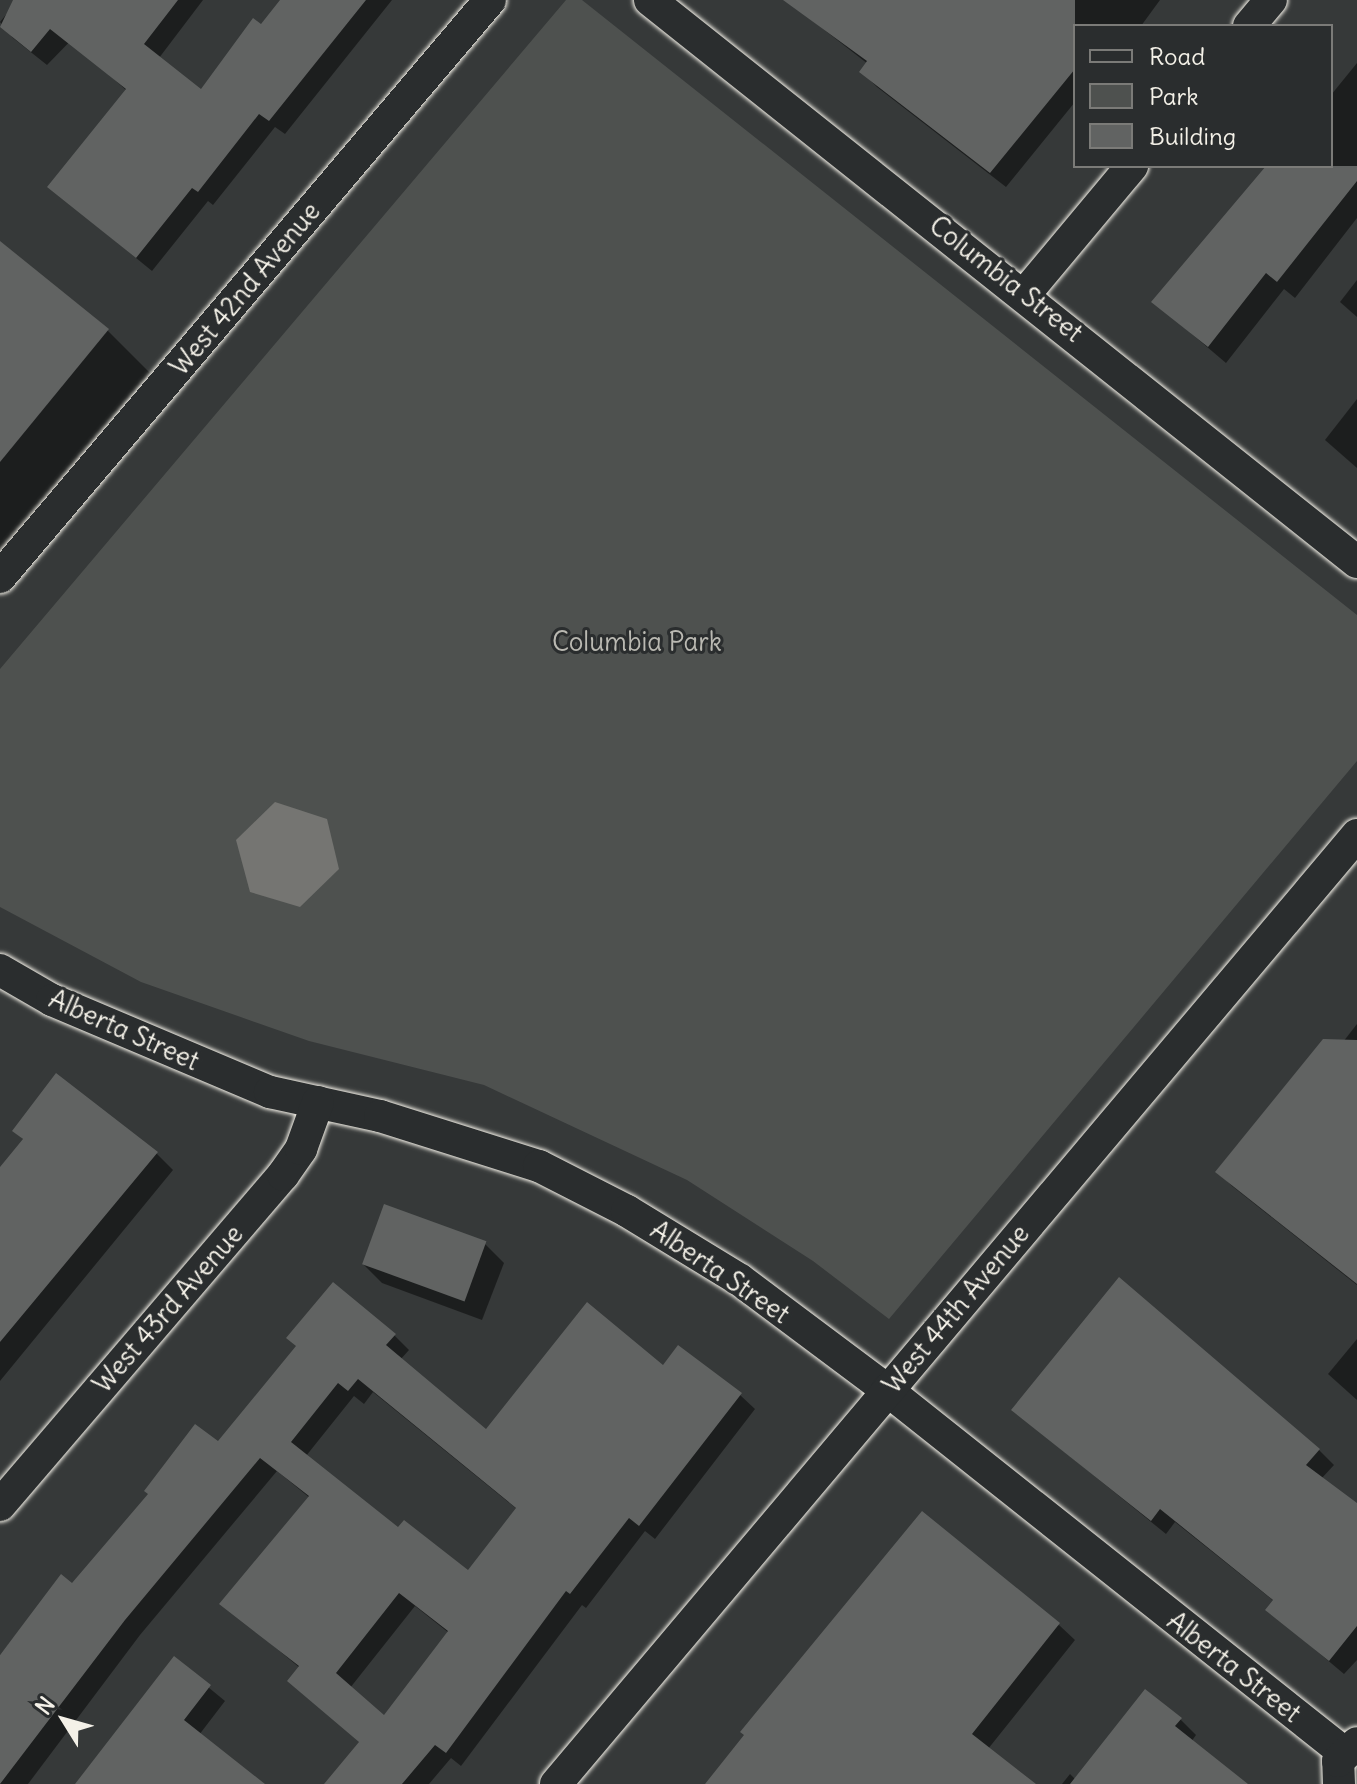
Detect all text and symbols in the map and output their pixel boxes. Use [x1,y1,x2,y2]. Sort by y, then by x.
legend [1073,24,1333,168]
text: Road [1149,41,1205,71]
text: Park [1149,81,1199,111]
text: Building [1149,121,1236,151]
street label: West 42nd Avenue [163,196,327,382]
street label: Columbia Street [923,209,1089,349]
park label: Columbia Park [552,626,722,658]
street label: Alberta Street [44,983,204,1077]
street label: Alberta Street [645,1214,795,1330]
street label: West 44th Avenue [876,1218,1036,1400]
street label: West 43rd Avenue [87,1219,249,1399]
street label: Alberta Street [1161,1605,1307,1729]
north arrow [24,1680,104,1760]
text: N [29,1691,61,1720]

